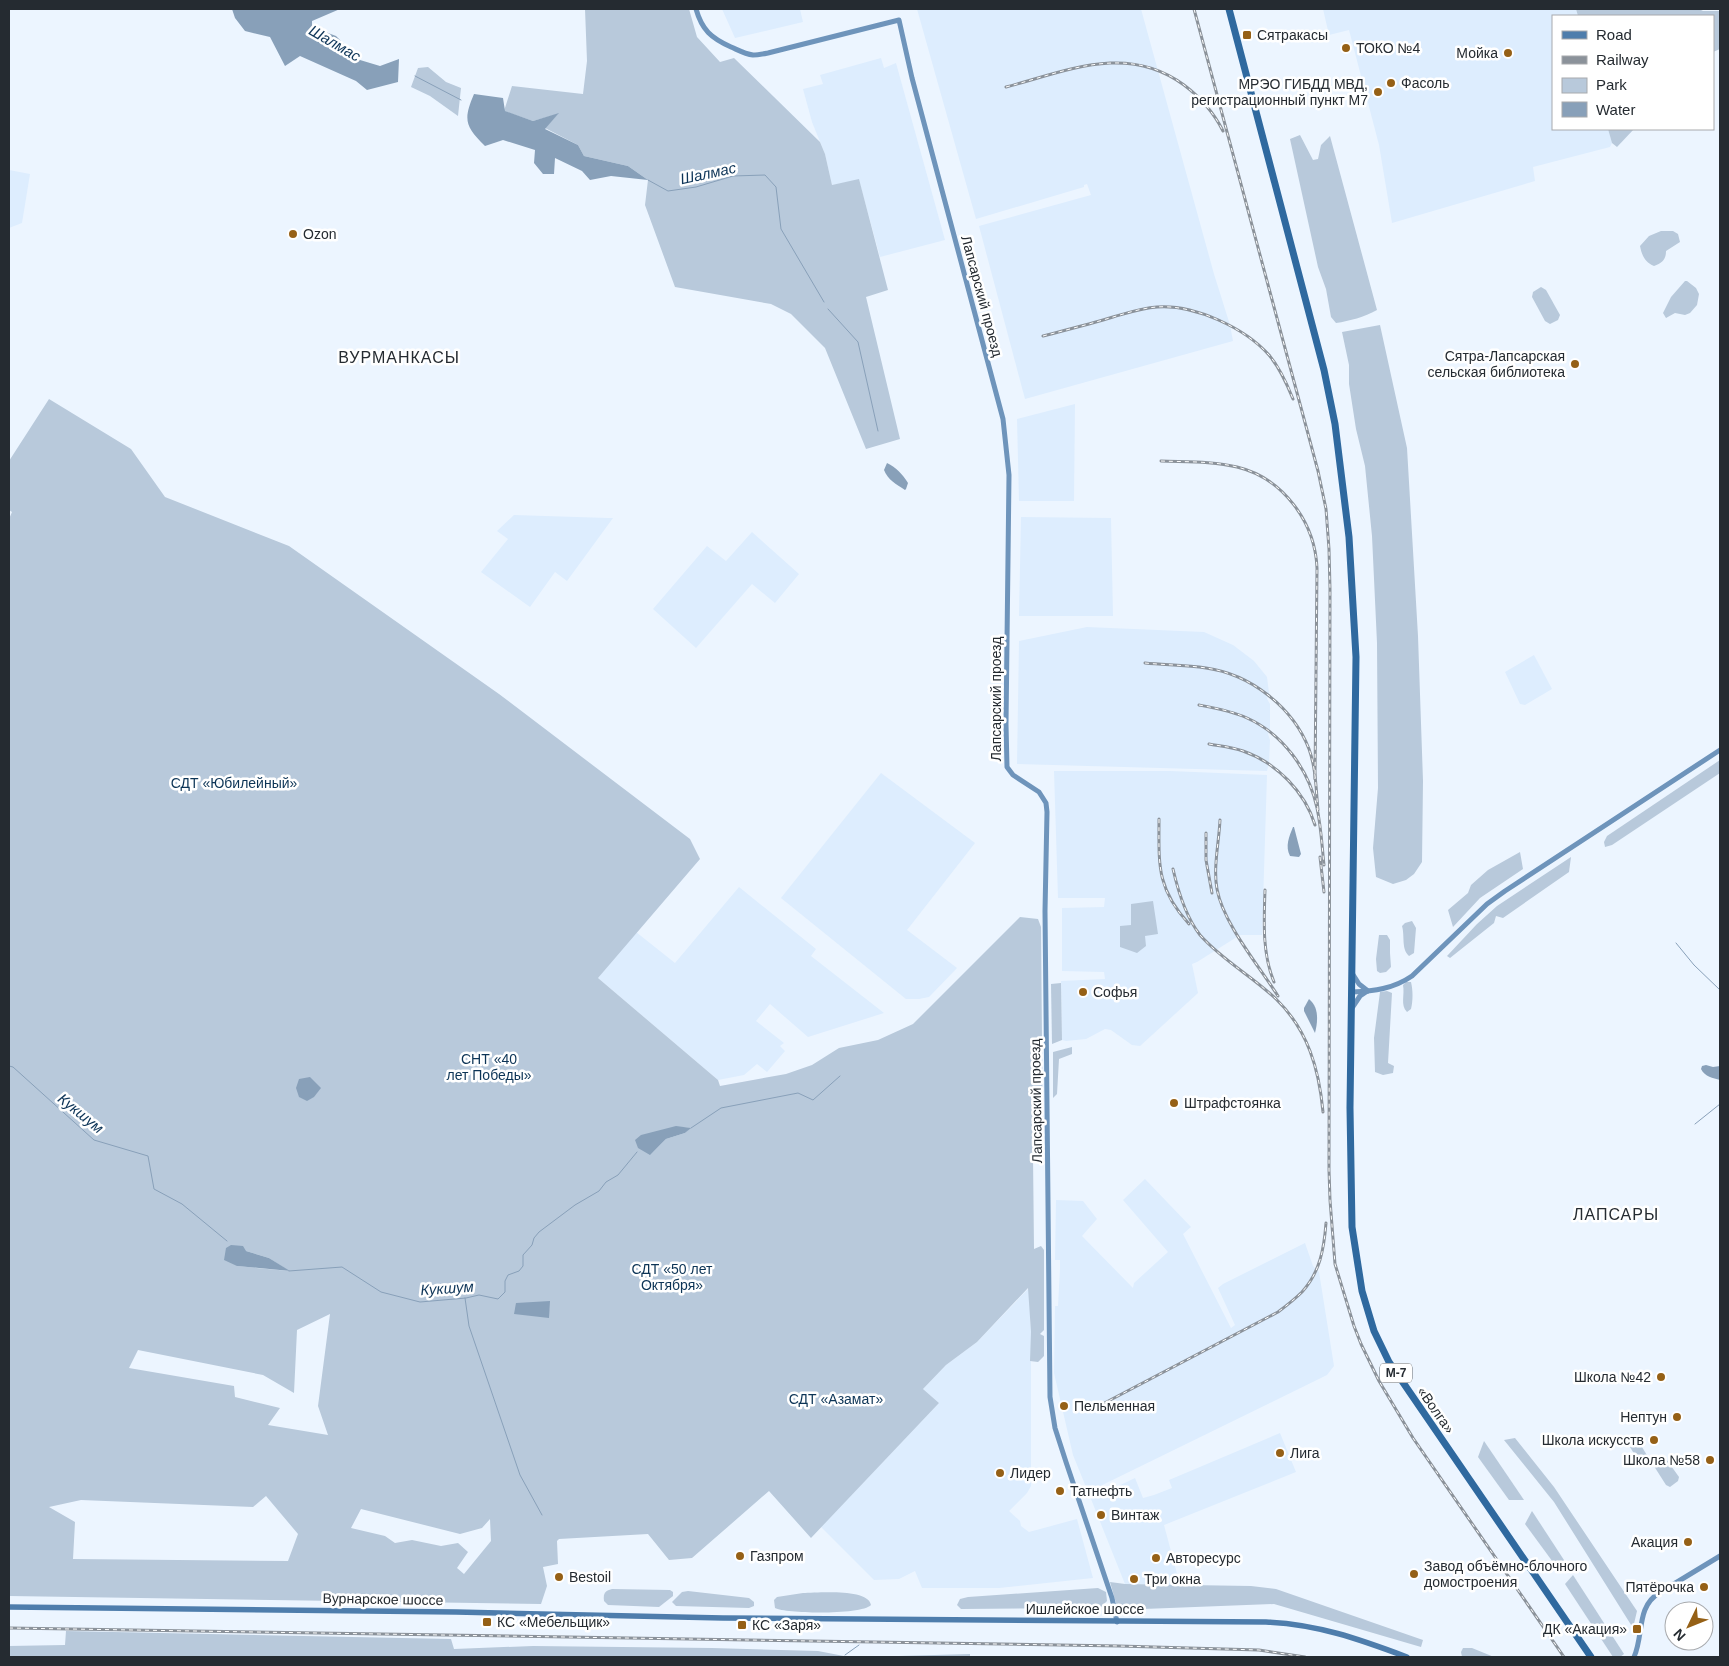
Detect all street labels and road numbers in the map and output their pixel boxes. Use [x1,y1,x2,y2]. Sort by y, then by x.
street label: Лапсарский проезд [958,234,1006,358]
street label: Лапсарский проезд [988,637,1004,761]
street label: Лапсарский проезд [1027,1039,1045,1163]
road number: М-7 [1380,1364,1412,1382]
street label: «Волга» [1414,1384,1458,1437]
street label: Вурнарское шоссе [323,1590,444,1608]
street label: Ишлейское шоссе [1026,1601,1145,1617]

